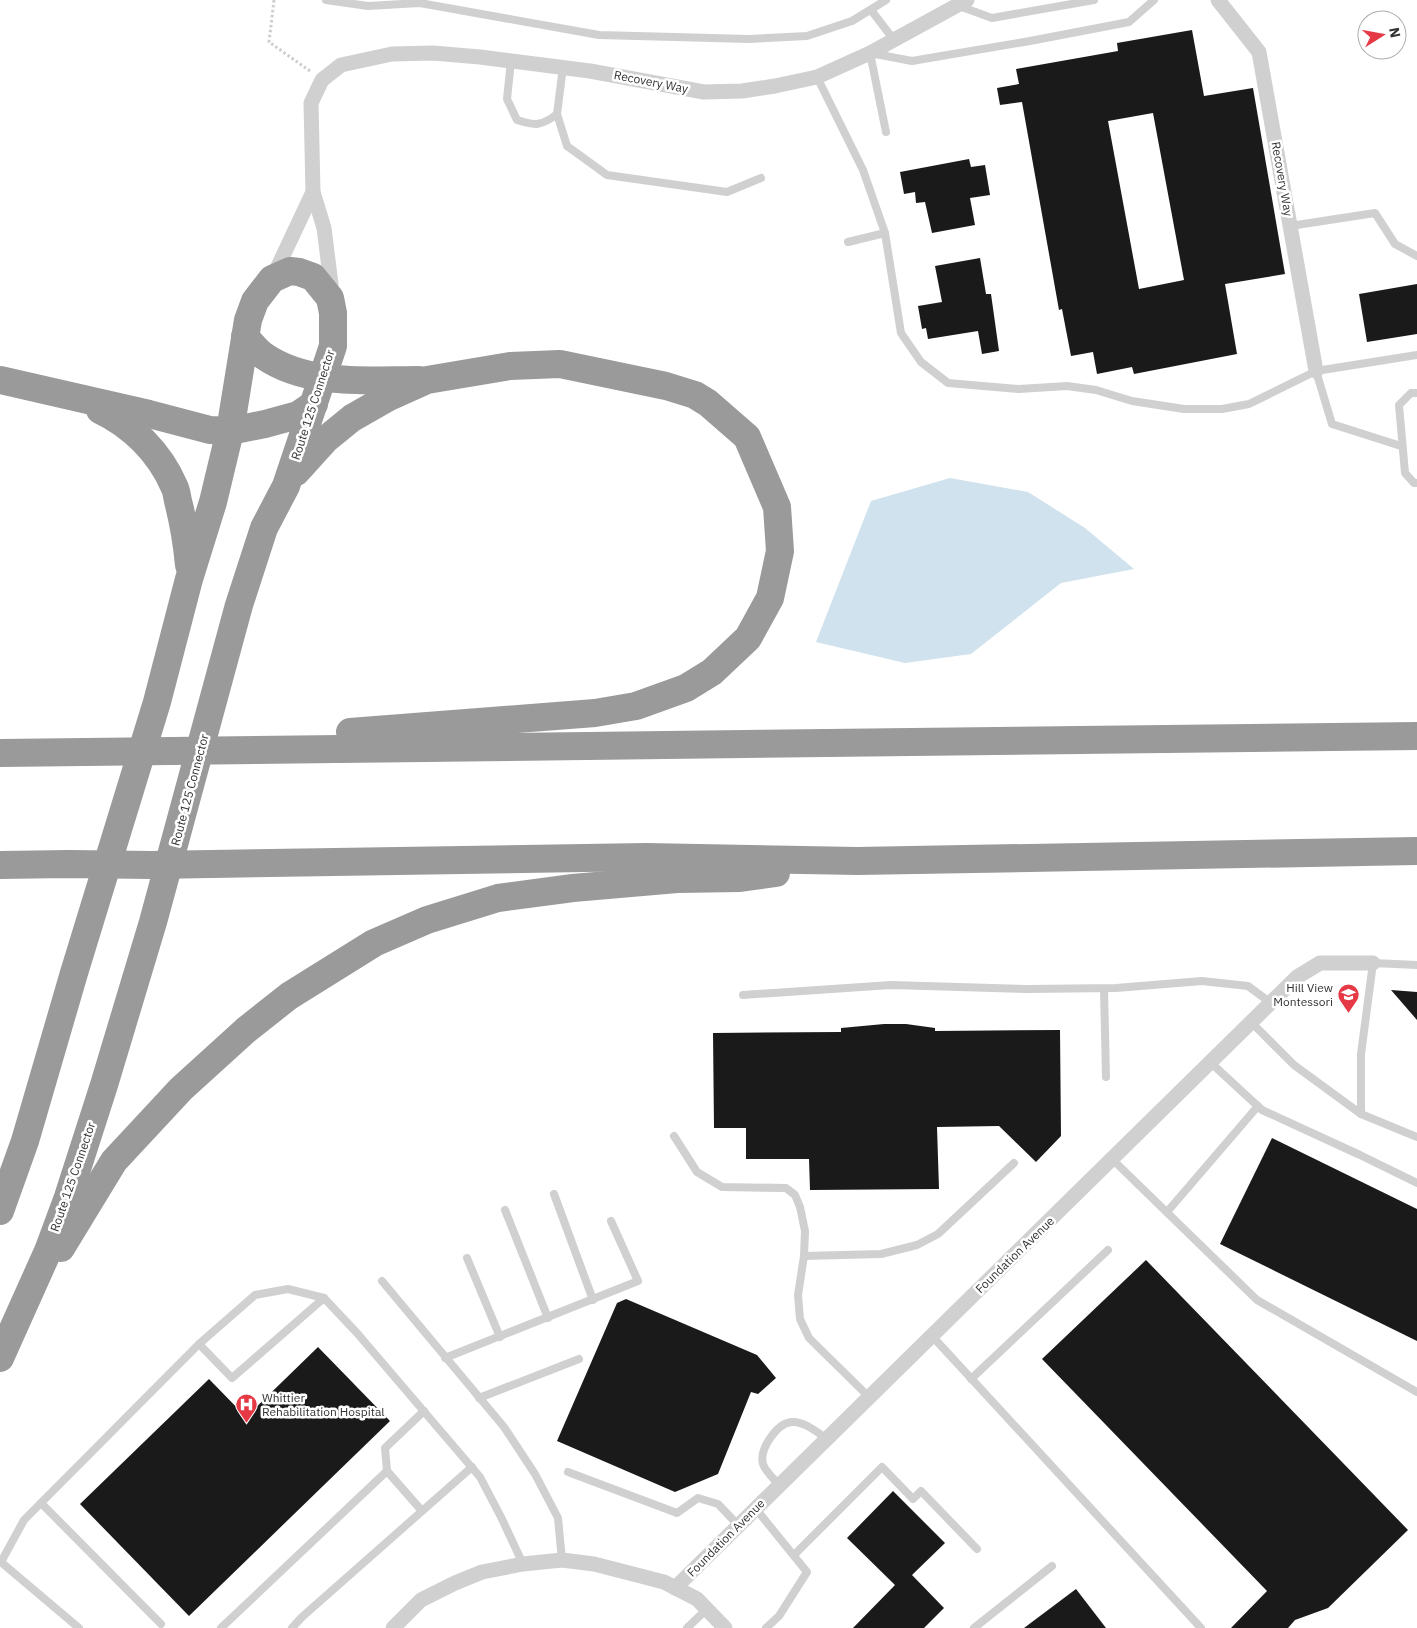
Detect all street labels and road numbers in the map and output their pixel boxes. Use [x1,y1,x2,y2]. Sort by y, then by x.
street label: Recovery Way [613,67,690,96]
street label: Recovery Way [1269,141,1296,217]
street label: Route 125 Connector [288,347,338,462]
street label: Route 125 Connector [167,732,212,847]
street label: Route 125 Connector [47,1120,98,1234]
street label: Foundation Avenue [972,1213,1057,1296]
street label: Foundation Avenue [684,1495,768,1580]

